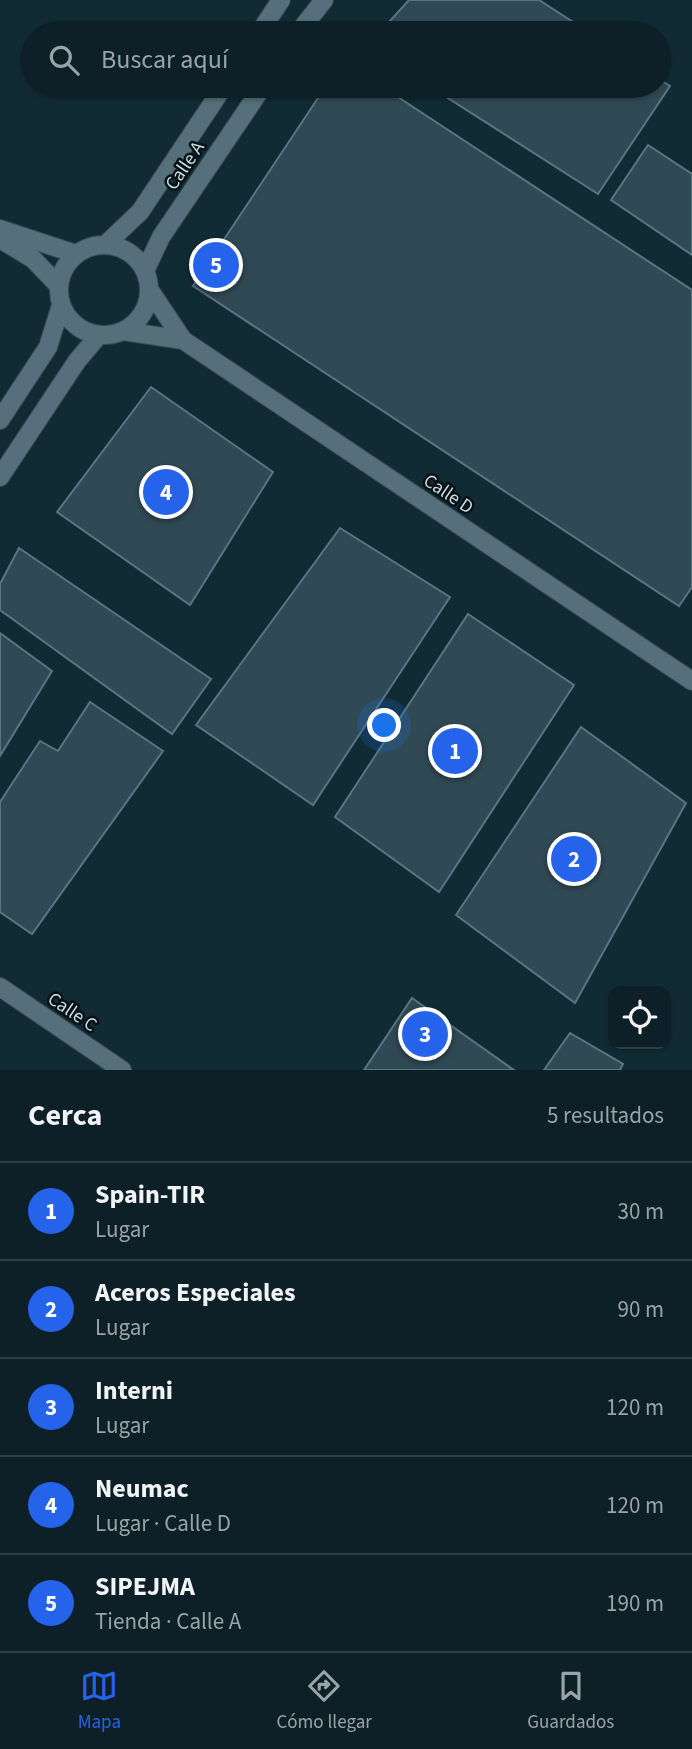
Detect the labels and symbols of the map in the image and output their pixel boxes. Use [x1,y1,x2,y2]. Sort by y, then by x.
street label: Calle A [159,135,212,196]
pin: 5 [193,239,239,291]
pin: 4 [143,466,189,518]
street label: Calle D [418,468,479,521]
your location [367,708,401,742]
pin: 1 [432,725,478,777]
pin: 2 [551,833,597,885]
street label: Calle C [42,986,102,1039]
pin: 3 [402,1008,448,1060]

